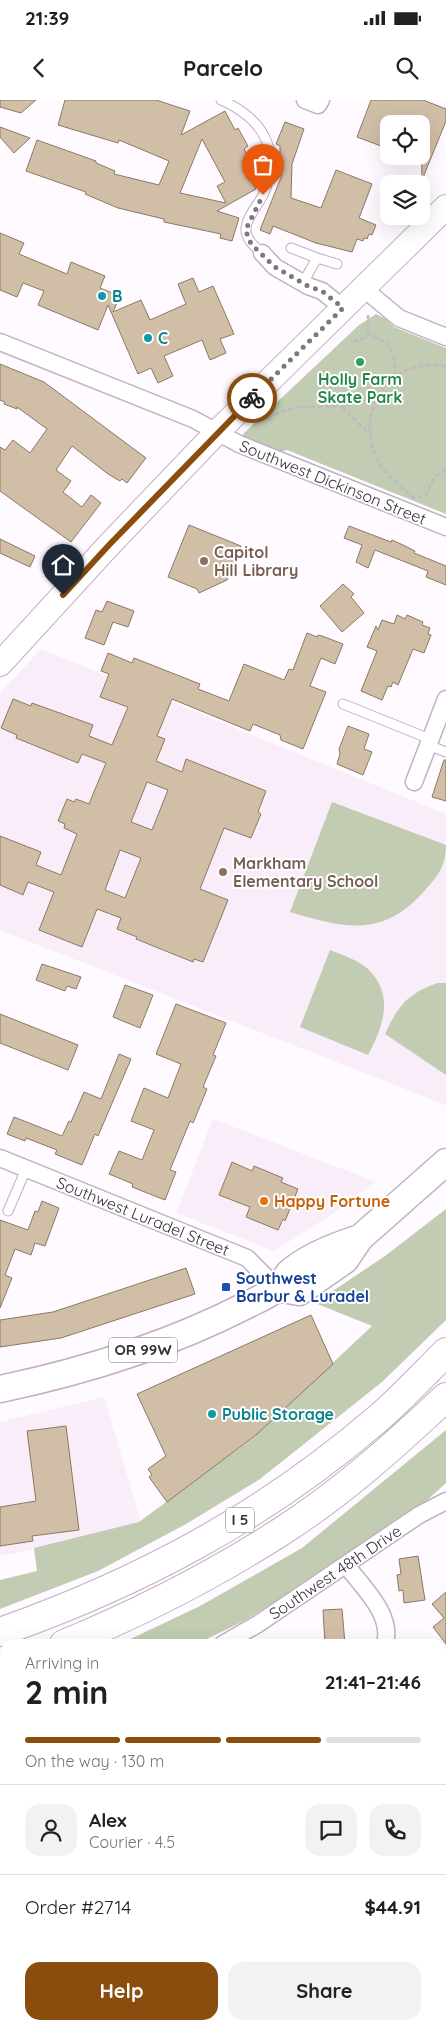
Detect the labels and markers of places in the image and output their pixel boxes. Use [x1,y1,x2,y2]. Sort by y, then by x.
pin [242,144,284,195]
place label: B [112,286,122,306]
marker: B [96,290,108,302]
place label: C [158,328,168,348]
marker: C [142,332,154,344]
marker: Holly Farm Skate Park [354,356,366,368]
place label: Holly Farm Skate Park [318,369,402,407]
place label: Capitol Hill Library [214,542,298,580]
pin [42,544,84,595]
marker: Capitol Hill Library [198,555,210,567]
place label: Markham Elementary School [233,853,378,891]
marker: Markham Elementary School [217,866,229,878]
place label: Happy Fortune [274,1191,390,1211]
marker: Happy Fortune [258,1195,270,1207]
place label: Southwest Barbur & Luradel [236,1268,369,1306]
marker: Southwest Barbur & Luradel [220,1281,232,1293]
place label: Public Storage [222,1404,334,1424]
marker: Public Storage [206,1408,218,1420]

